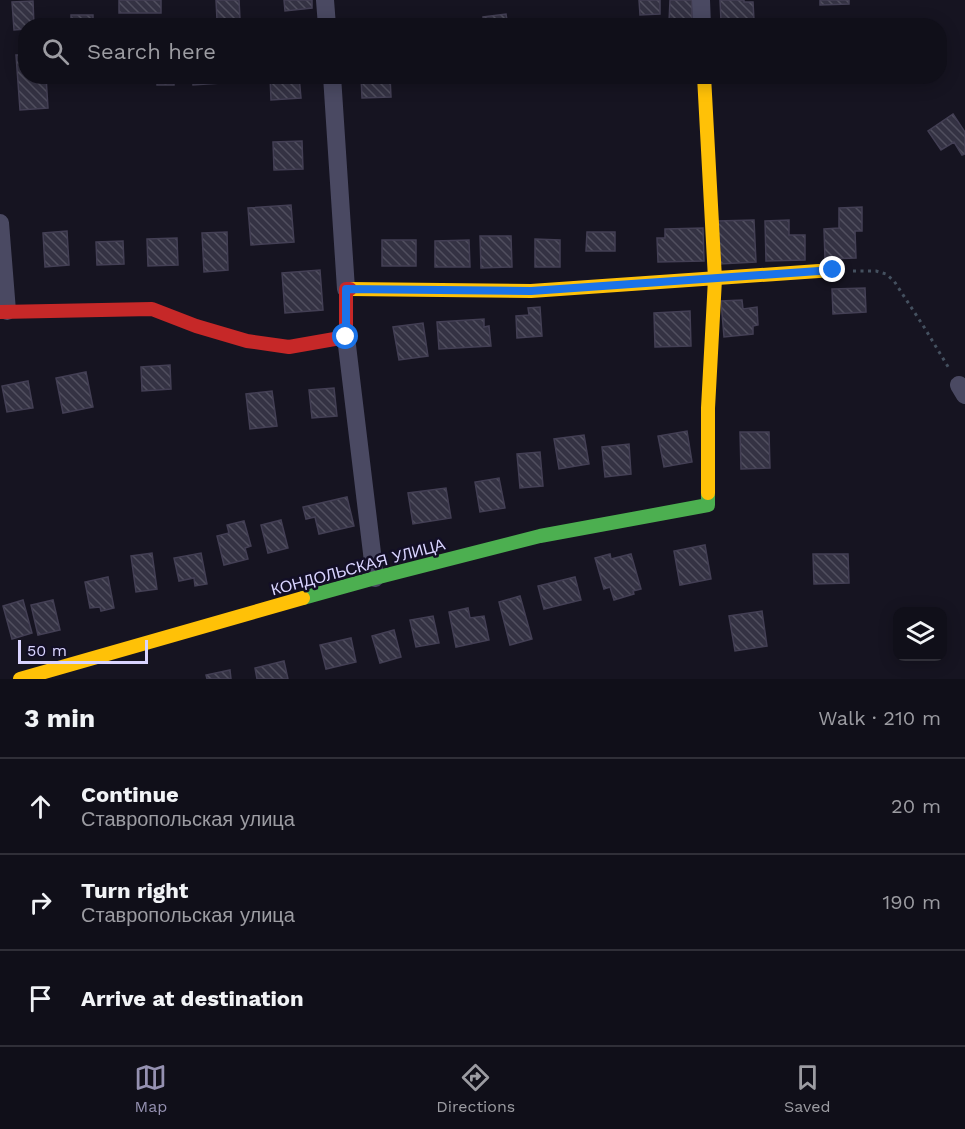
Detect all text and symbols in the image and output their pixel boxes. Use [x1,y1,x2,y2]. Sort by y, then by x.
search box [18,18,947,84]
icon: search [39,35,72,68]
text: Search here [87,39,216,64]
route end [819,256,845,282]
route start [332,323,358,349]
street label: КОНДОЛЬСКАЯ УЛИЦА [269,534,448,599]
map controls [893,607,947,661]
button: layers [893,607,947,661]
scale bar [18,637,148,664]
text: 50 m [27,641,67,660]
text: 3 min [24,703,95,733]
text: Walk · 210 m [818,706,941,730]
text: Continue [81,782,179,807]
icon: ahead [24,790,57,823]
text: 20 m [891,794,941,818]
text: Ставропольская улица [81,807,295,831]
text: Turn right [81,878,188,903]
icon: right [24,886,57,919]
text: 190 m [883,890,941,914]
text: Ставропольская улица [81,903,295,927]
icon: arrive [24,982,57,1015]
text: Arrive at destination [81,986,304,1011]
tab: Map [134,1061,167,1116]
tab: Directions [436,1061,515,1116]
tab: Saved [784,1061,831,1116]

